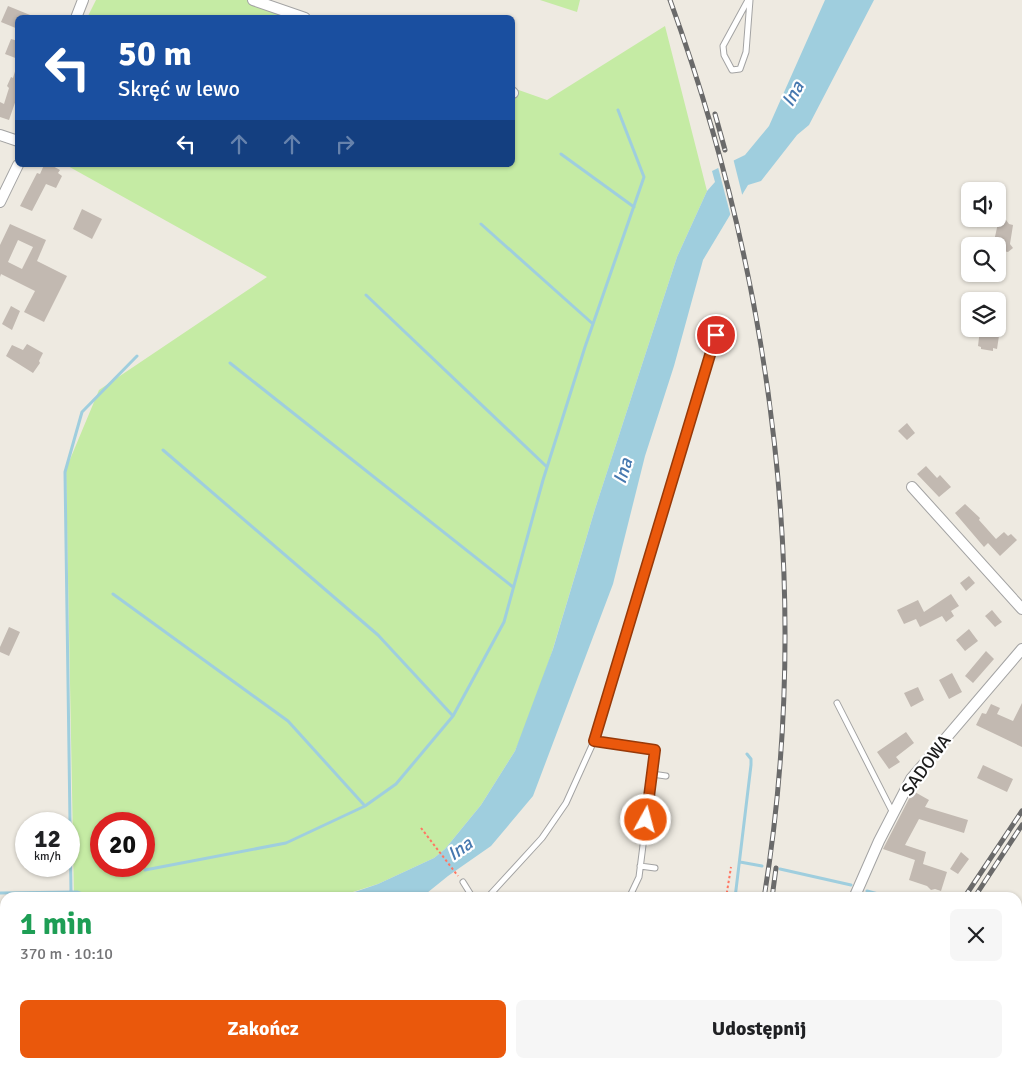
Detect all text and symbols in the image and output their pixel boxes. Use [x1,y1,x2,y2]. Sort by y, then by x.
text: 50 m [118,32,192,75]
icon: left [35,35,100,100]
text: Skręć w lewo [118,75,240,102]
water label: Ina [776,76,810,111]
icon: left [172,130,200,158]
icon: ahead [225,130,253,158]
icon: ahead [278,130,306,158]
icon: right [331,130,359,158]
map controls [961,182,1006,337]
button: sound [961,182,1006,227]
button: search [961,237,1006,282]
button: layers [961,292,1006,337]
pin [695,314,737,356]
icon: arrive [702,321,730,349]
water label: Ina [608,454,639,487]
street label: SADOWA [896,730,956,800]
position arrow [619,793,671,845]
speed limit sign: 20 [90,812,155,877]
text: 12 [34,823,61,854]
water label: Ina [443,831,478,866]
text: km/h [34,849,61,864]
text: 1 min [20,906,92,943]
button: close [950,909,1002,961]
text: 370 m · 10:10 [20,944,113,964]
button: Zakończ [20,1000,506,1058]
button: Udostępnij [516,1000,1002,1058]

